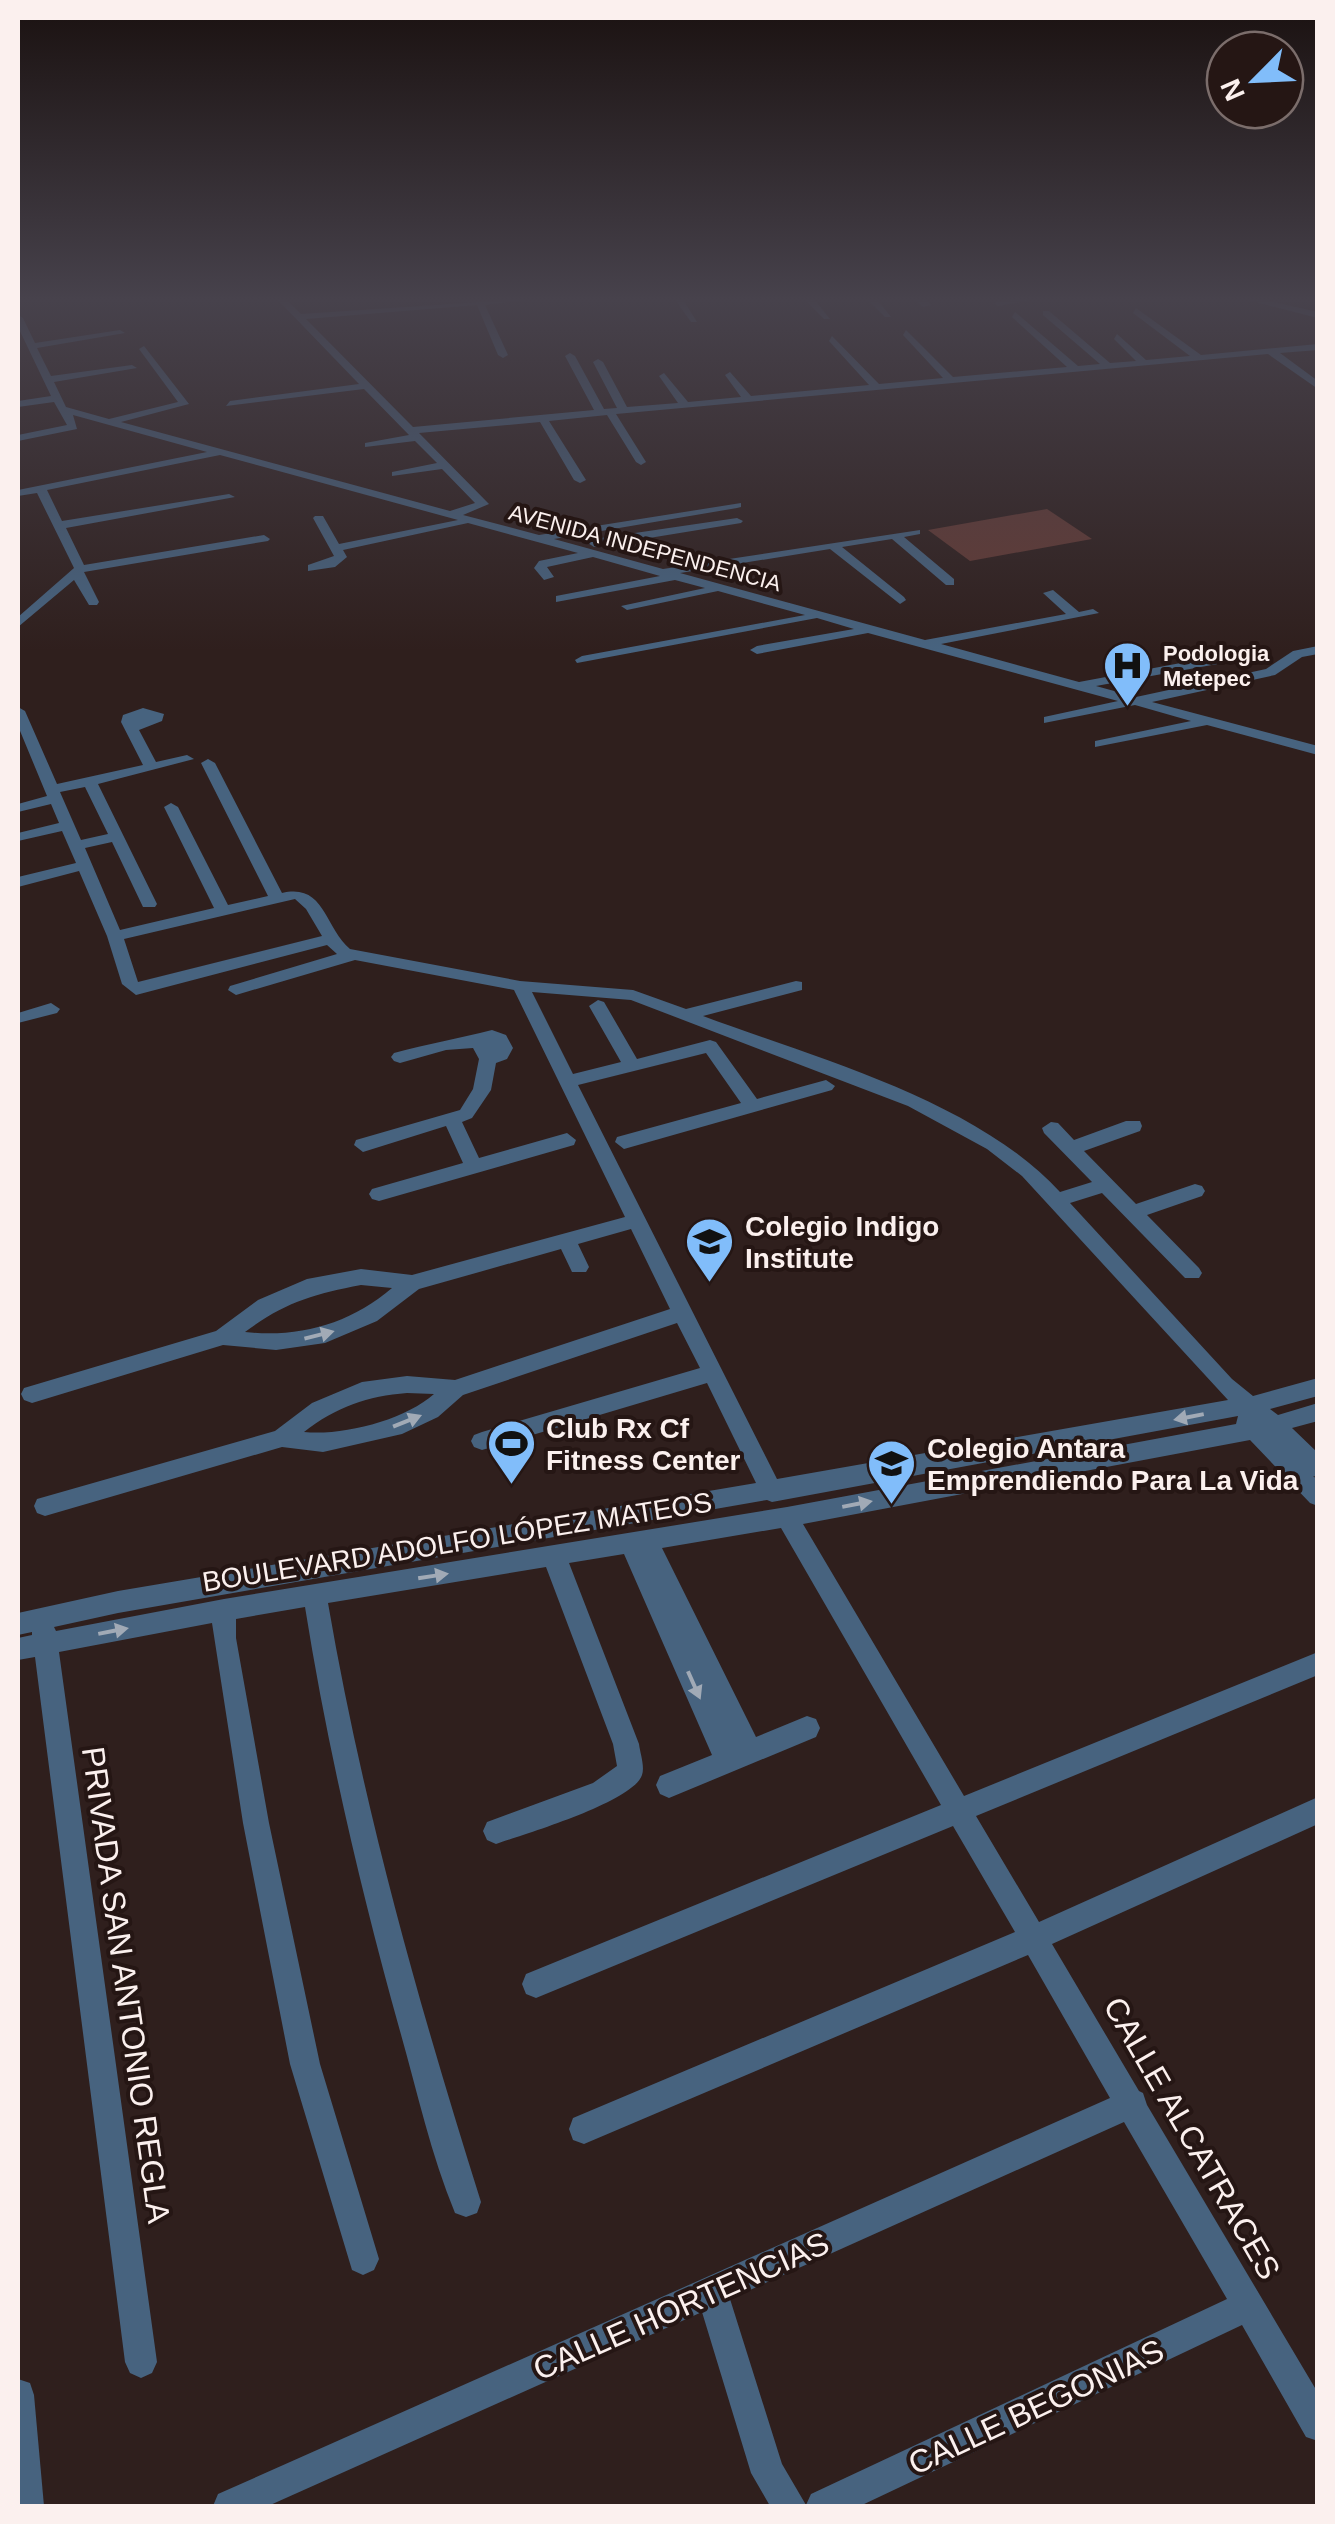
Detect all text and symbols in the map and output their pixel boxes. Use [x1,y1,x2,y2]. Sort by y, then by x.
north arrow [1205,30,1305,130]
text: N [1214,74,1251,106]
street label: AVENIDA INDEPENDENCIA [506,500,784,596]
hospital icon: Podologia Metepec [1102,640,1154,708]
place label: Podologia Metepec [1163,641,1270,691]
place label: Colegio Indigo Institute [745,1211,939,1274]
school or university icon: Colegio Indigo Institute [684,1216,736,1284]
one-way arrow [304,1327,335,1342]
one-way arrow [1173,1410,1204,1426]
one-way arrow [392,1413,422,1429]
place label: Club Rx Cf Fitness Center [546,1413,741,1476]
sports icon: Club Rx Cf Fitness Center [485,1418,537,1486]
place label: Colegio Antara Emprendiendo Para La Vida [927,1433,1299,1496]
school or university icon: Colegio Antara Emprendiendo Para La Vida [866,1438,918,1506]
street label: BOULEVARD ADOLFO LÓPEZ MATEOS [200,1486,714,1598]
one-way arrow [842,1496,874,1511]
one-way arrow [418,1567,450,1583]
one-way arrow [98,1623,129,1638]
one-way arrow [686,1671,703,1700]
street label: PRIVADA SAN ANTONIO REGLA [75,1744,177,2226]
street label: CALLE ALCATRACES [1097,1991,1287,2285]
street label: CALLE HORTENCIAS [528,2225,834,2387]
street label: CALLE BEGONIAS [903,2332,1169,2482]

